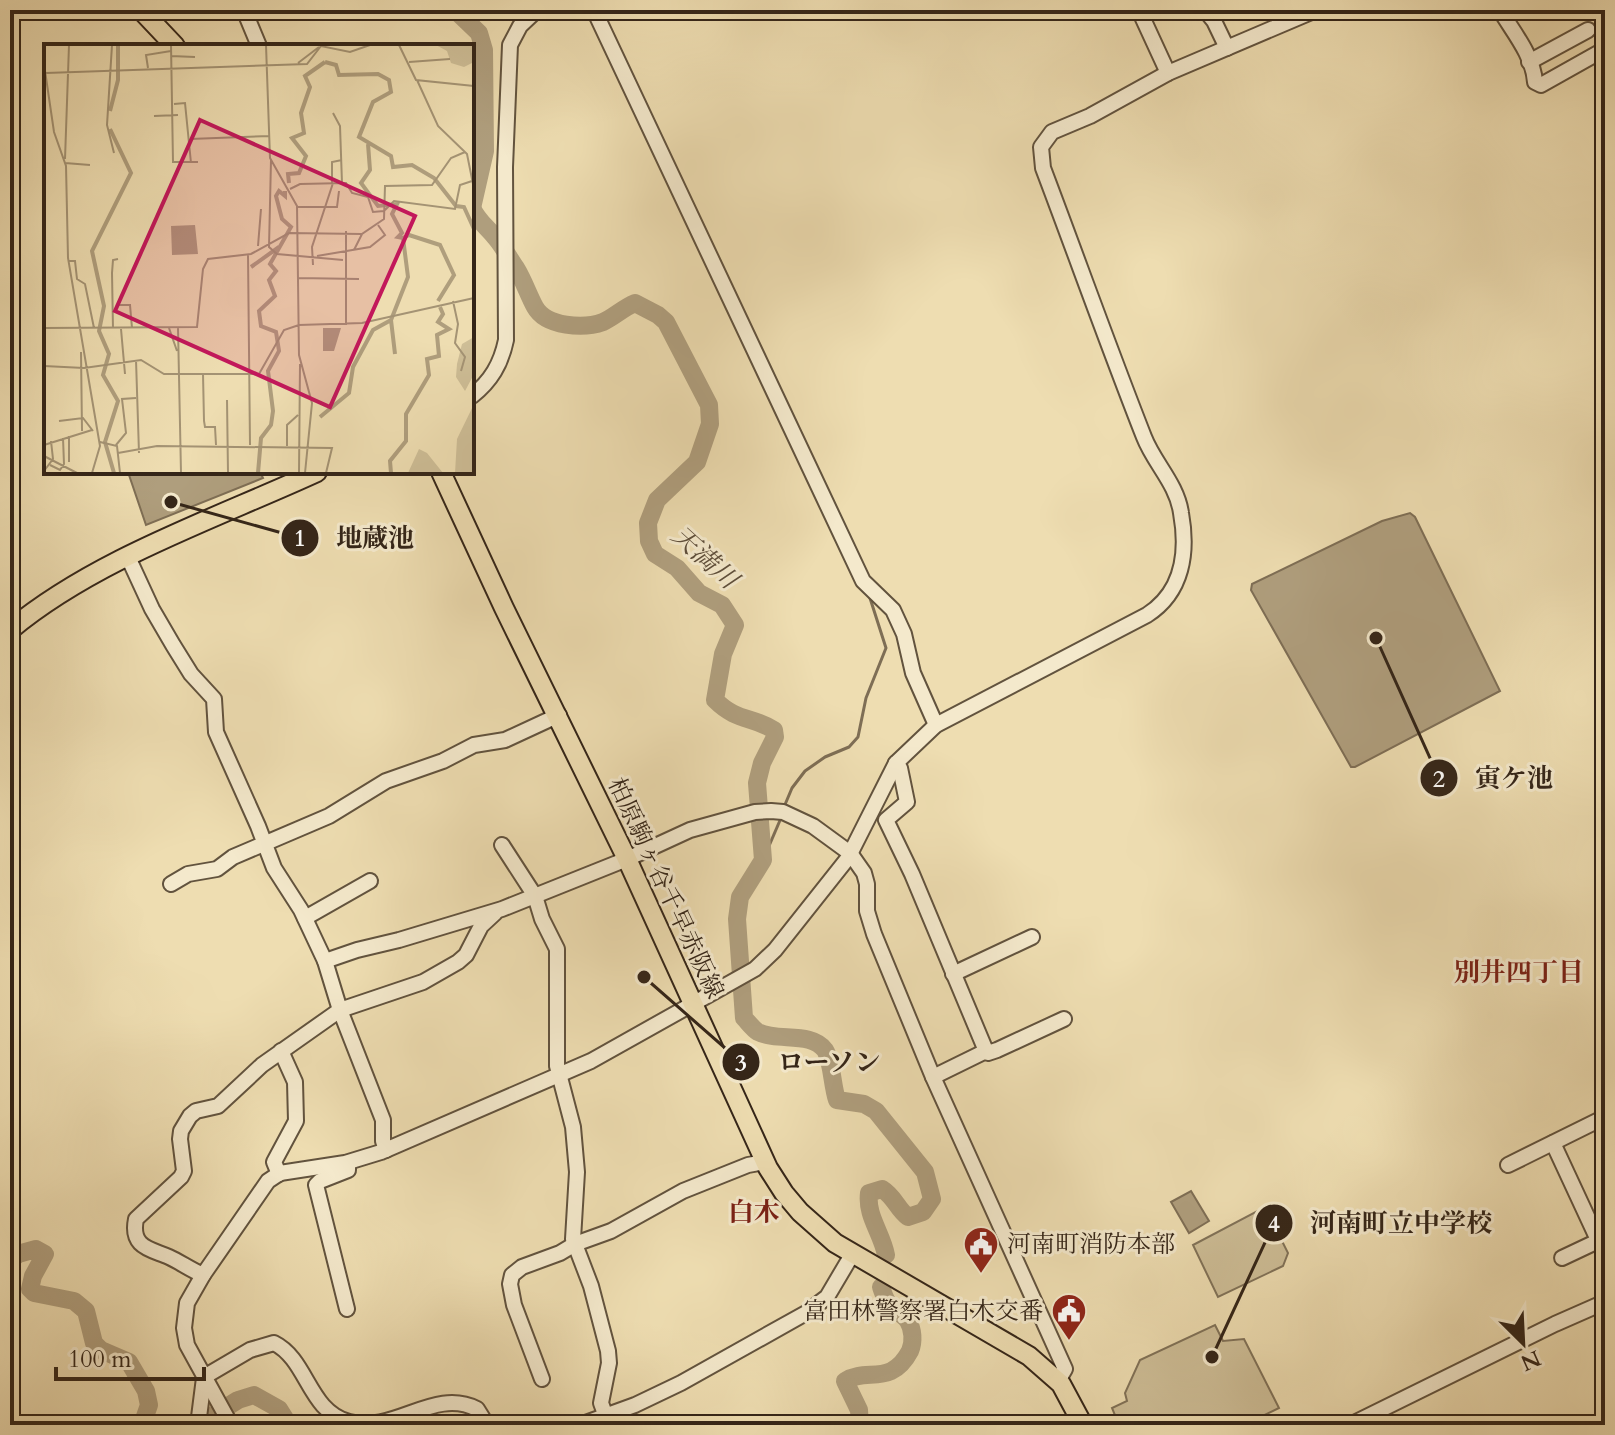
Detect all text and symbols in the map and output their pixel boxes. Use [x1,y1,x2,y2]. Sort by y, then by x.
inset map [44,44,474,474]
callout: 地蔵池 [280,513,430,563]
water label: 天満川 [664,518,748,598]
text: 地蔵池 [336,521,414,556]
text: 1 [294,522,306,555]
callout: 寅ケ池 [1419,753,1569,803]
text: 寅ケ池 [1475,761,1553,796]
text: 2 [1433,763,1445,796]
street label: 柏原駒ヶ谷千早赤阪線 [600,772,731,1004]
district label: 別井四丁目 [1454,955,1584,990]
callout: ローソン [721,1037,897,1087]
text: ローソン [778,1045,880,1080]
text: 3 [735,1047,747,1080]
district label: 白木 [728,1195,780,1230]
callout: 河南町立中学校 [1254,1198,1508,1248]
text: 河南町立中学校 [1310,1206,1492,1241]
text: 4 [1268,1208,1280,1241]
public building icon: 河南町消防本部 [962,1225,1000,1275]
place label: 河南町消防本部 [1007,1228,1175,1261]
public building icon: 富田林警察署白木交番 [1050,1292,1088,1342]
place label: 富田林警察署白木交番 [803,1295,1043,1328]
north arrow [1483,1303,1563,1383]
scale bar [56,1331,204,1381]
text: 100 m [68,1343,132,1376]
text: N [1516,1343,1546,1378]

